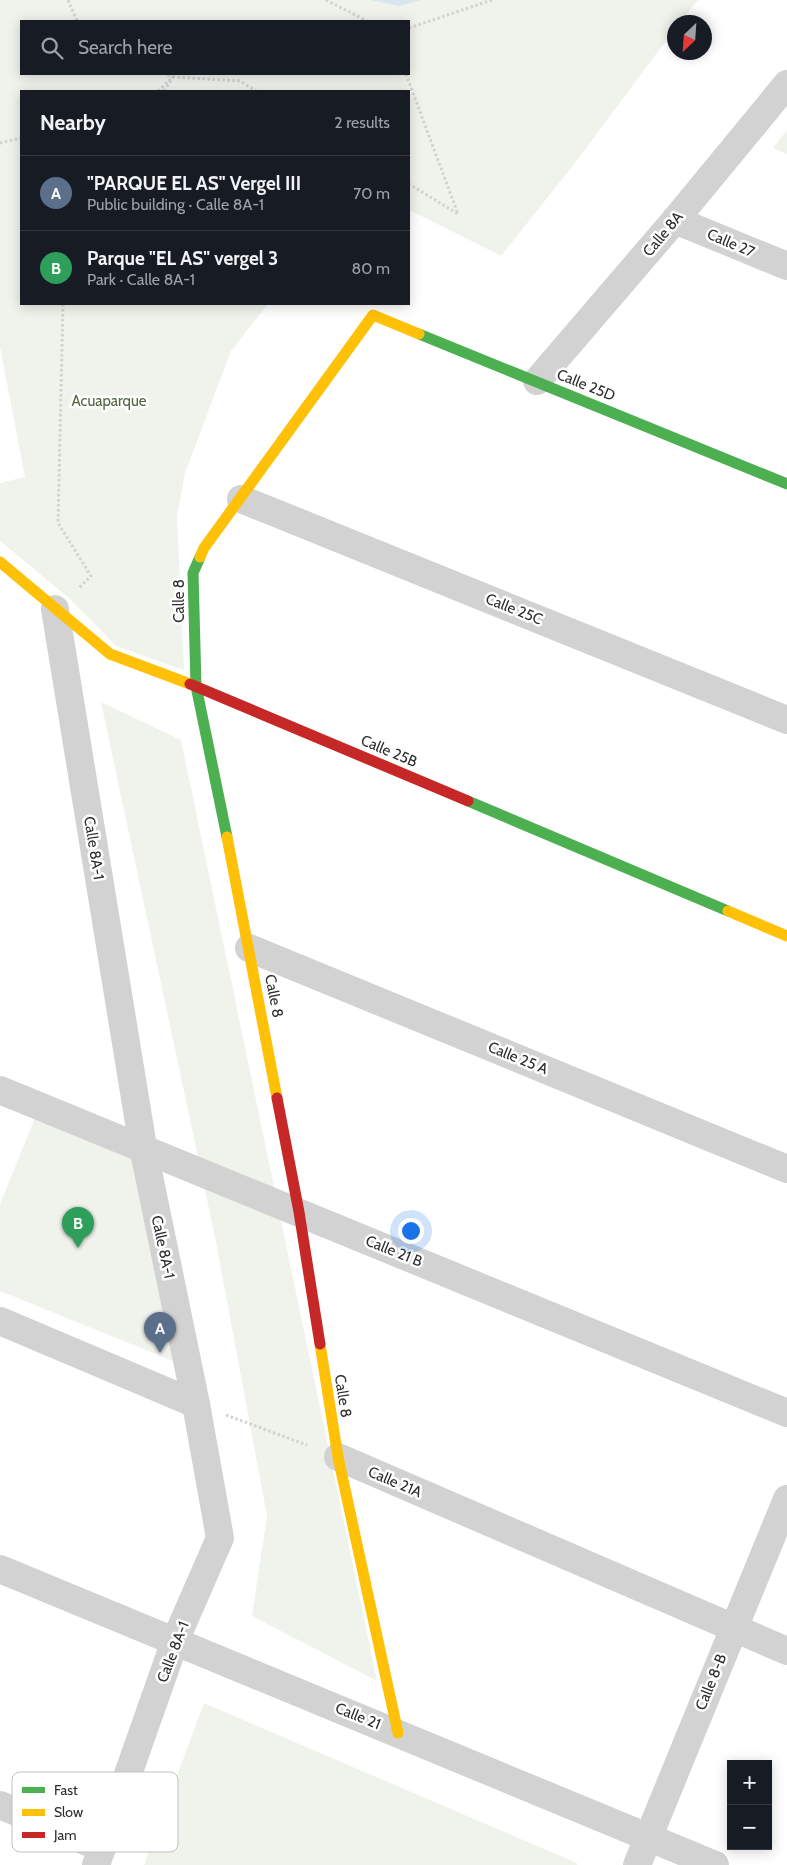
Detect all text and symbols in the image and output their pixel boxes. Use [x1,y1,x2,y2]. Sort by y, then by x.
north arrow [667,15,712,60]
search box [20,20,410,75]
icon: search [38,34,66,62]
text: Search here [78,36,172,59]
text: Nearby [40,110,106,135]
text: 2 results [334,113,390,132]
text: "PARQUE EL AS" Vergel III [87,172,301,195]
text: A [51,184,61,203]
text: 70 m [353,184,390,203]
text: Public building · Calle 8A-1 [87,195,264,214]
street label: Calle 8A [639,207,687,260]
street label: Calle 27 [705,225,758,261]
text: Parque "EL AS" vergel 3 [87,247,278,270]
text: B [51,259,61,278]
text: 80 m [352,259,390,278]
text: Park · Calle 8A-1 [87,270,195,289]
street label: Calle 25D [554,365,618,405]
park label: Acuaparque [72,392,147,410]
street label: Calle 8 [170,579,188,623]
street label: Calle 25C [483,589,545,629]
street label: Calle 25B [358,731,420,771]
street label: Calle 8A-1 [80,815,108,881]
street label: Calle 8 [261,973,287,1019]
street label: Calle 25 A [485,1038,551,1078]
pin: B [62,1207,94,1248]
street label: Calle 8A-1 [148,1214,178,1280]
your location [398,1218,424,1244]
street label: Calle 21 B [363,1231,425,1271]
pin: A [144,1312,176,1353]
street label: Calle 8 [331,1373,355,1419]
street label: Calle 21A [365,1463,425,1502]
street label: Calle 8A-1 [153,1619,193,1685]
street label: Calle 8-B [692,1651,730,1713]
street label: Calle 21 [333,1699,383,1733]
map controls [727,1760,772,1850]
button: + [727,1760,772,1805]
legend [12,1772,178,1852]
text: Fast [54,1781,78,1799]
text: Slow [54,1803,83,1821]
button: − [727,1805,772,1850]
text: Jam [53,1826,76,1844]

